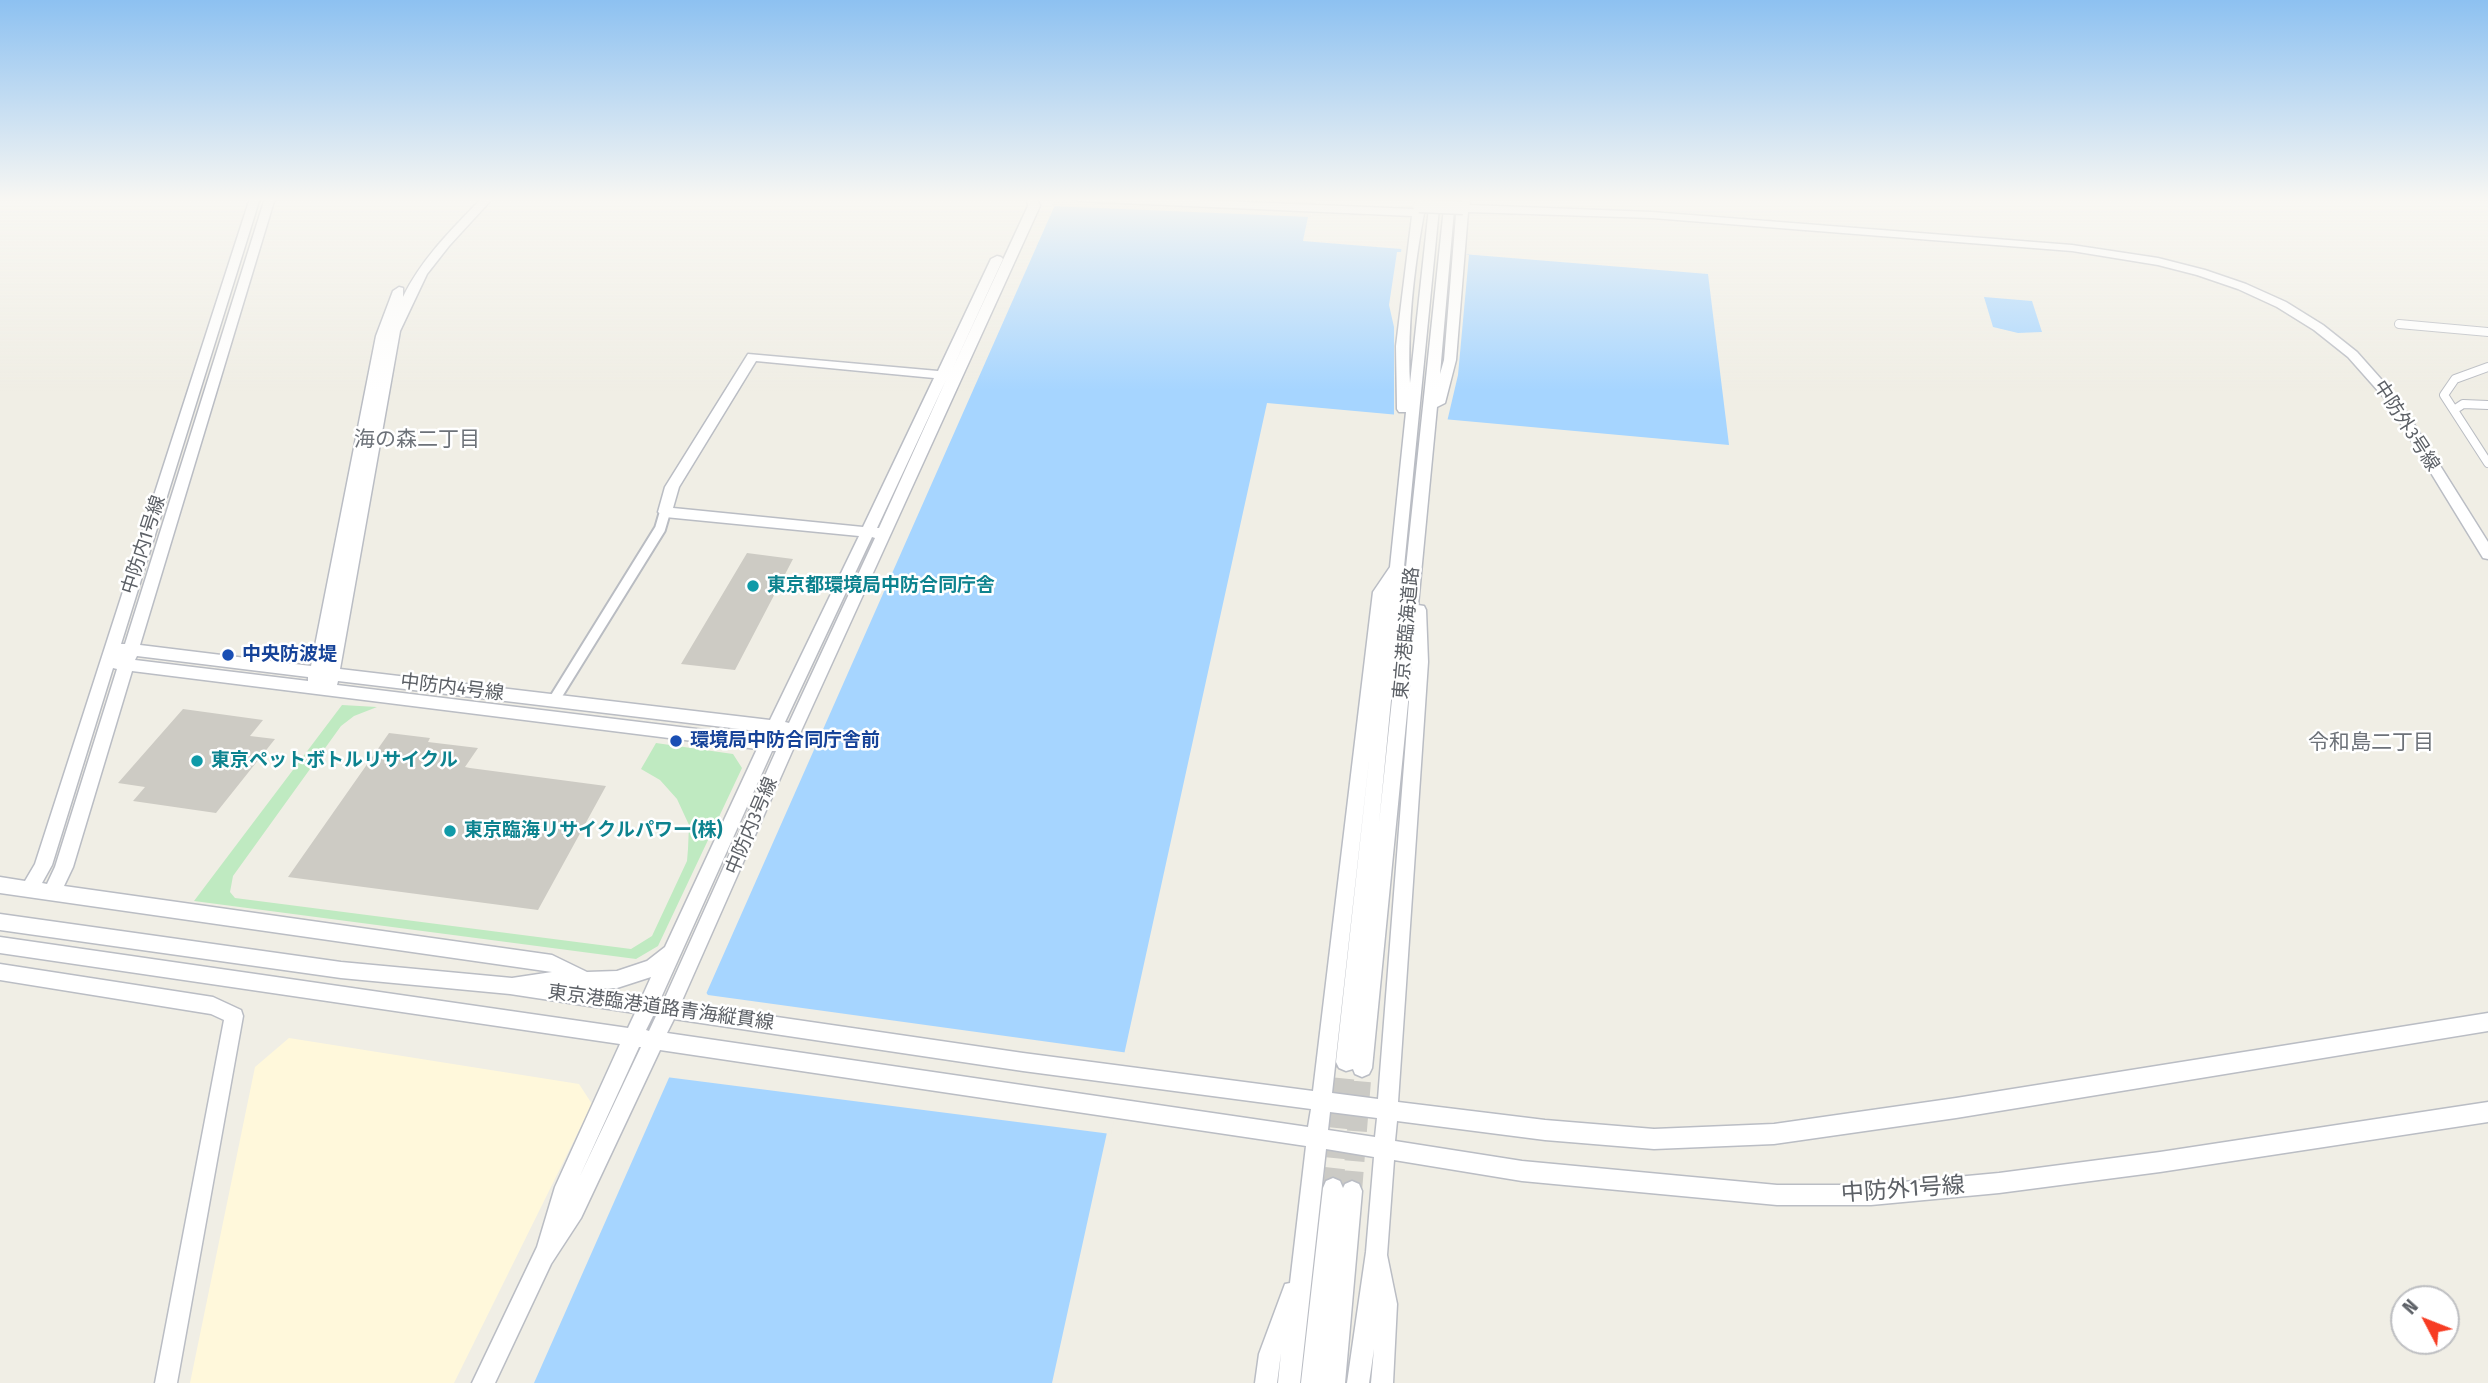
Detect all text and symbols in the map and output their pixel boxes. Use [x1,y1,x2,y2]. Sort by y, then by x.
street label: 中防外3号線 [2368,376,2444,476]
district label: 海の森二丁目 [354,427,480,453]
street label: 中防内1号線 [117,493,171,597]
street label: 東京港臨海道路 [1390,566,1424,700]
place label: 東京都環境局中防合同庁舎 [767,575,995,597]
marker: 東京都環境局中防合同庁舎 [745,578,761,594]
place label: 中央防波堤 [242,644,337,666]
marker: 中央防波堤 [220,647,236,663]
street label: 中防内4号線 [399,670,505,706]
place label: 環境局中防合同庁舎前 [690,730,880,752]
district label: 令和島二丁目 [2308,730,2434,756]
marker: 環境局中防合同庁舎前 [668,733,684,749]
place label: 東京ペットボトルリサイクル [211,750,458,772]
marker: 東京ペットボトルリサイクル [189,753,205,769]
street label: 中防内3号線 [721,774,783,878]
place label: 東京臨海リサイクルパワー(株) [464,820,722,842]
marker: 東京臨海リサイクルパワー(株) [442,823,458,839]
street label: 東京港臨港道路青海縦貫線 [547,981,775,1035]
street label: 中防外1号線 [1840,1172,1966,1208]
north arrow [2390,1285,2460,1355]
text: N [2398,1295,2423,1319]

